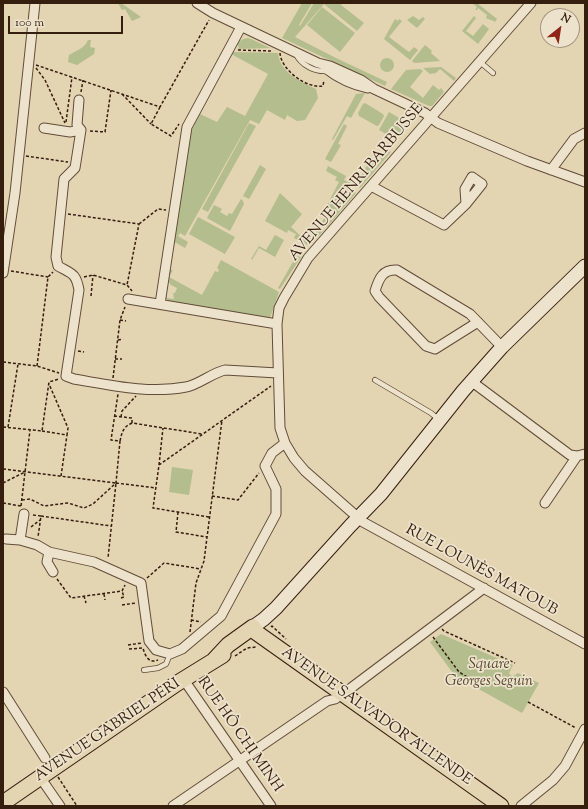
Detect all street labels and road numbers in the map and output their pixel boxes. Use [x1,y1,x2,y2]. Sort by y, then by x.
street label: AVENUE HENRI BARBUSSE [286,101,428,265]
street label: RUE LOUNÈS MATOUB [402,522,560,620]
street label: AVENUE SALVADOR ALLENDE [277,644,475,790]
street label: RUE HÔ CHI MINH [192,674,286,796]
street label: AVENUE GABRIEL PÉRI [32,676,184,786]

